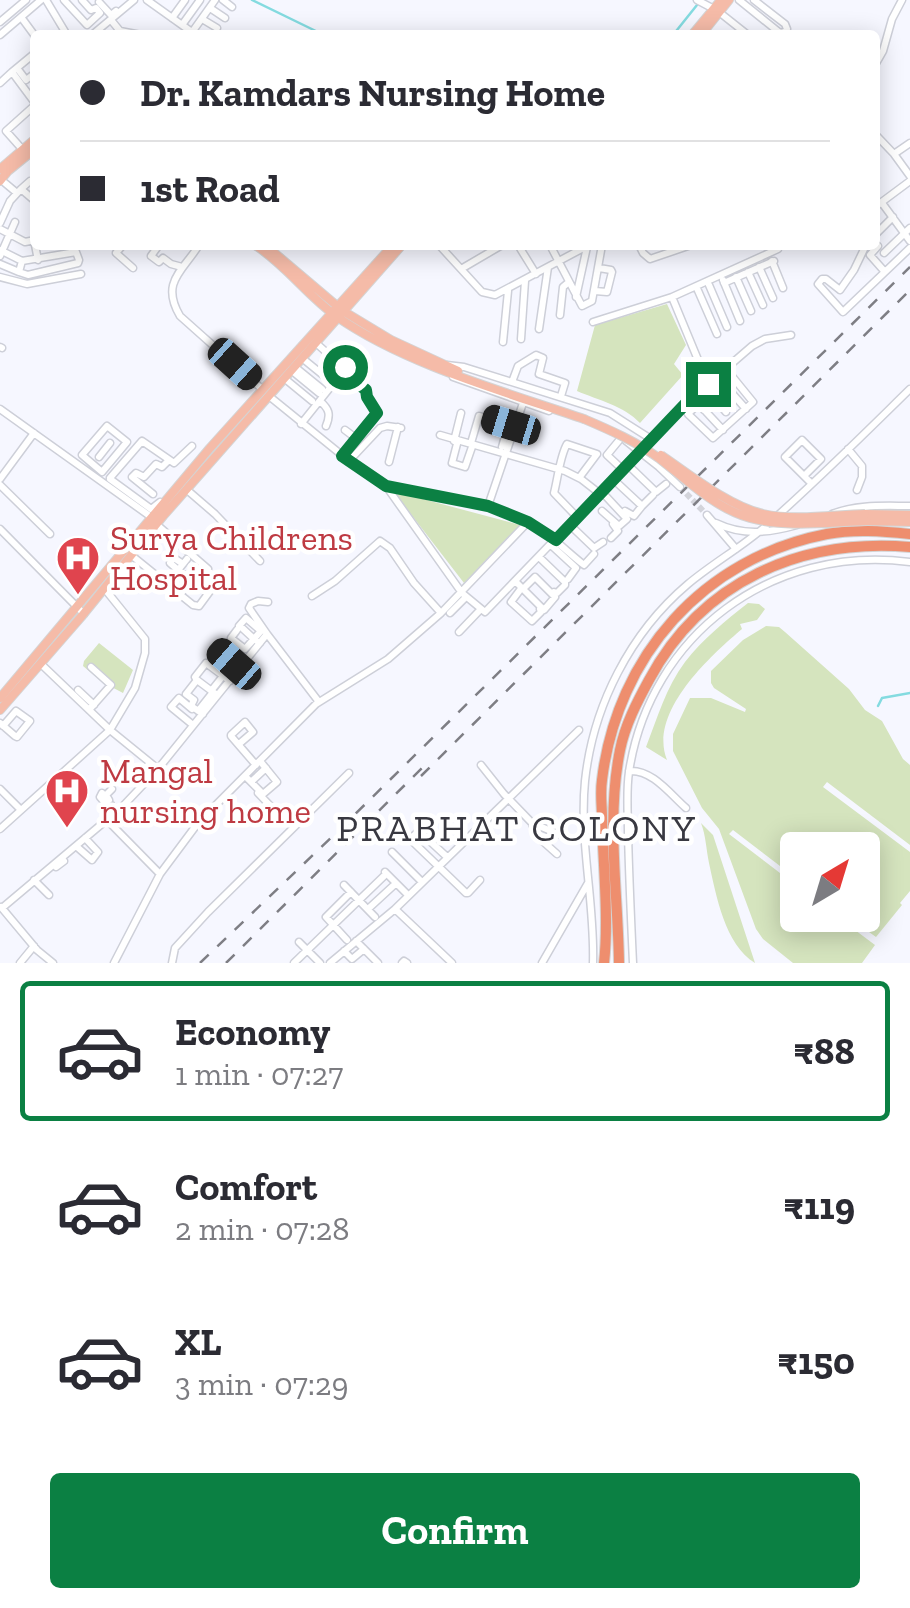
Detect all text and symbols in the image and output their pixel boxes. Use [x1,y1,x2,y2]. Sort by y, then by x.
text: Dr. Kamdars Nursing Home [140,70,605,116]
text: 1st Road [140,166,280,212]
car [203,333,267,395]
route start [323,345,368,390]
route end [686,362,731,407]
car [478,402,544,448]
place label: Surya Childrens Hospital [110,517,353,599]
hospital icon: Surya Childrens Hospital [55,535,101,596]
car [202,633,266,695]
place label: Mangal nursing home [100,750,311,832]
hospital icon: Mangal nursing home [44,768,90,829]
district label: PRABHAT COLONY [336,805,698,851]
north arrow [780,832,880,932]
map controls [780,832,880,932]
icon: car [55,1006,145,1096]
text: Economy [175,1009,330,1055]
text: ₹88 [794,1028,855,1074]
text: 1 min · 07:27 [175,1055,343,1093]
icon: car [55,1161,145,1251]
text: Comfort [175,1164,317,1210]
text: ₹119 [783,1183,855,1229]
text: 2 min · 07:28 [175,1210,350,1248]
icon: car [55,1316,145,1406]
text: XL [175,1319,222,1365]
text: ₹150 [777,1338,855,1384]
text: 3 min · 07:29 [175,1365,349,1403]
button: Confirm [50,1473,860,1588]

